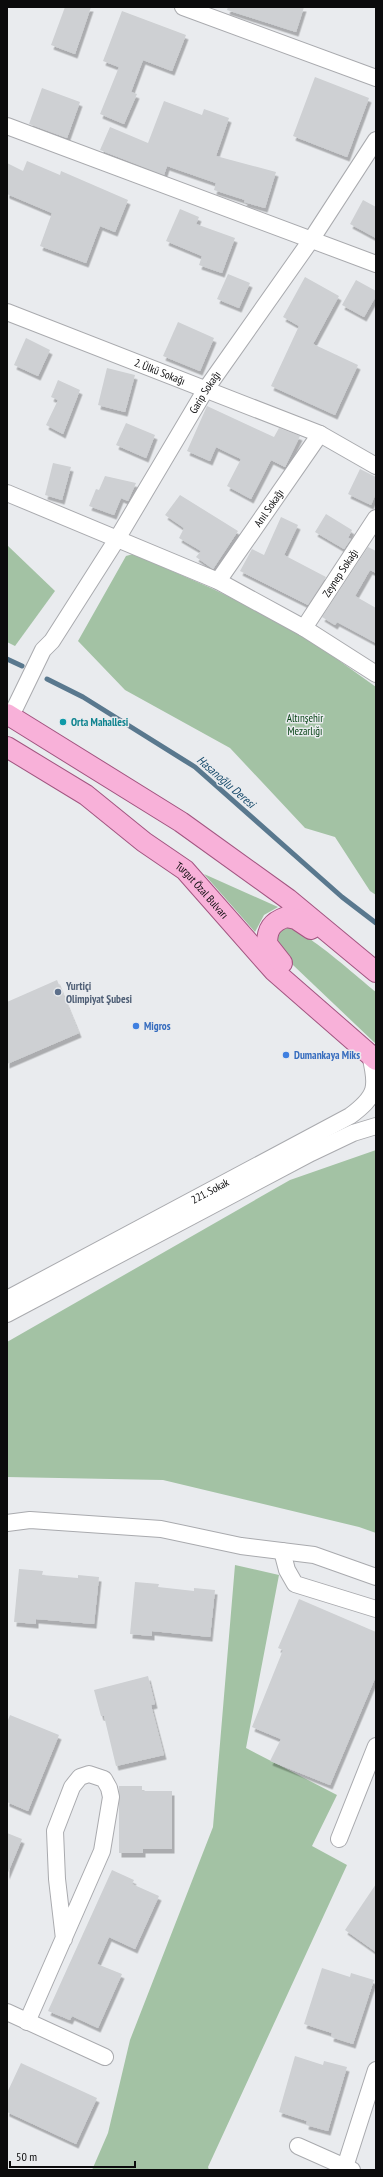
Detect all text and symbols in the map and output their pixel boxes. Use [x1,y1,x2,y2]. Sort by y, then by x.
street label: 2. Ülkü Sokağı [132,355,187,388]
street label: Garip Sokağı [186,368,223,416]
street label: Anıl Sokağı [251,486,287,529]
street label: Zeynep Sokağı [319,546,361,600]
park label: Altınşehir Mezarlığı [287,711,323,738]
place label: Orta Mahallesi [71,715,129,729]
marker: Orta Mahallesi [58,717,68,727]
water label: Hasanoğlu Deresi [194,752,260,812]
street label: Turgut Özal Bulvarı [173,859,232,922]
place label: Yurtiçi Olimpiyat Şubesi [65,979,132,1006]
marker: Yurtiçi Olimpiyat Şubesi [53,987,63,997]
place label: Migros [144,1019,171,1033]
marker: Migros [131,1021,141,1031]
place label: Dumankaya Miks [294,1048,360,1062]
marker: Dumankaya Miks [281,1050,291,1060]
street label: 221. Sokak [189,1175,232,1207]
scale bar [10,2143,135,2169]
text: 50 m [16,2149,37,2164]

